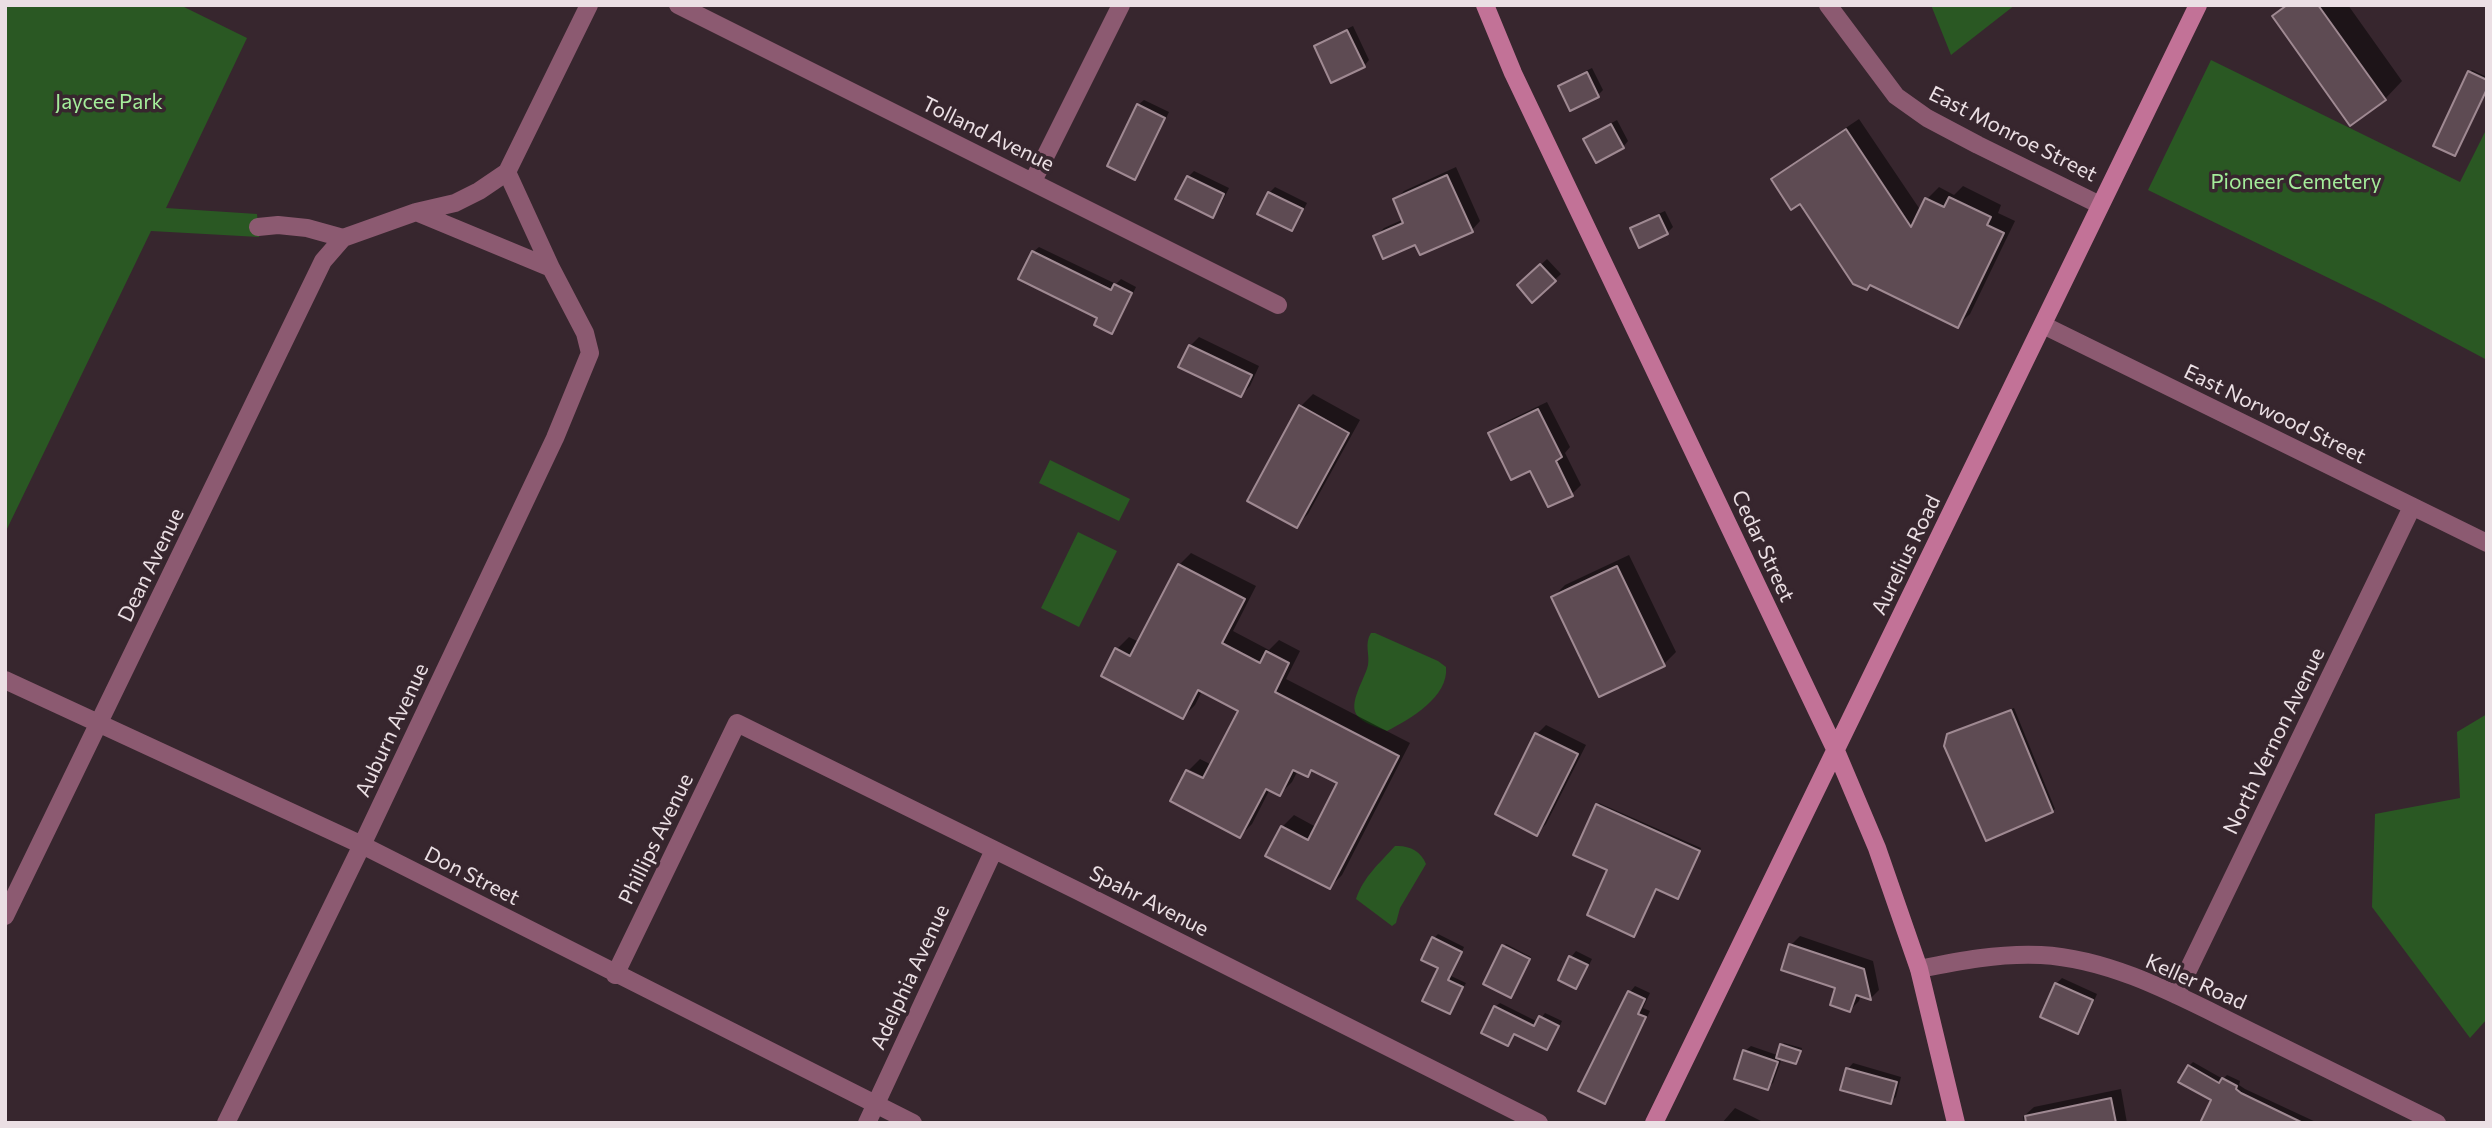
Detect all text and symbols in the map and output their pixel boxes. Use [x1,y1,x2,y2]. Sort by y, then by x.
street label: East Monroe Street [1925,81,2101,187]
park label: Jaycee Park [55,89,163,115]
street label: Tolland Avenue [918,91,1058,177]
park label: Pioneer Cemetery [2210,169,2382,195]
street label: East Norwood Street [2180,359,2370,469]
street label: Cedar Street [1726,486,1800,606]
street label: Aurelius Road [1866,491,1946,619]
street label: Dean Avenue [113,504,189,626]
street label: North Vernon Avenue [2218,644,2330,838]
street label: Auburn Avenue [350,659,434,801]
street label: Phillips Avenue [613,769,699,909]
street label: Don Street [420,841,524,911]
street label: Spahr Avenue [1085,860,1213,942]
street label: Adelphia Avenue [865,900,955,1054]
street label: Keller Road [2142,949,2250,1015]

